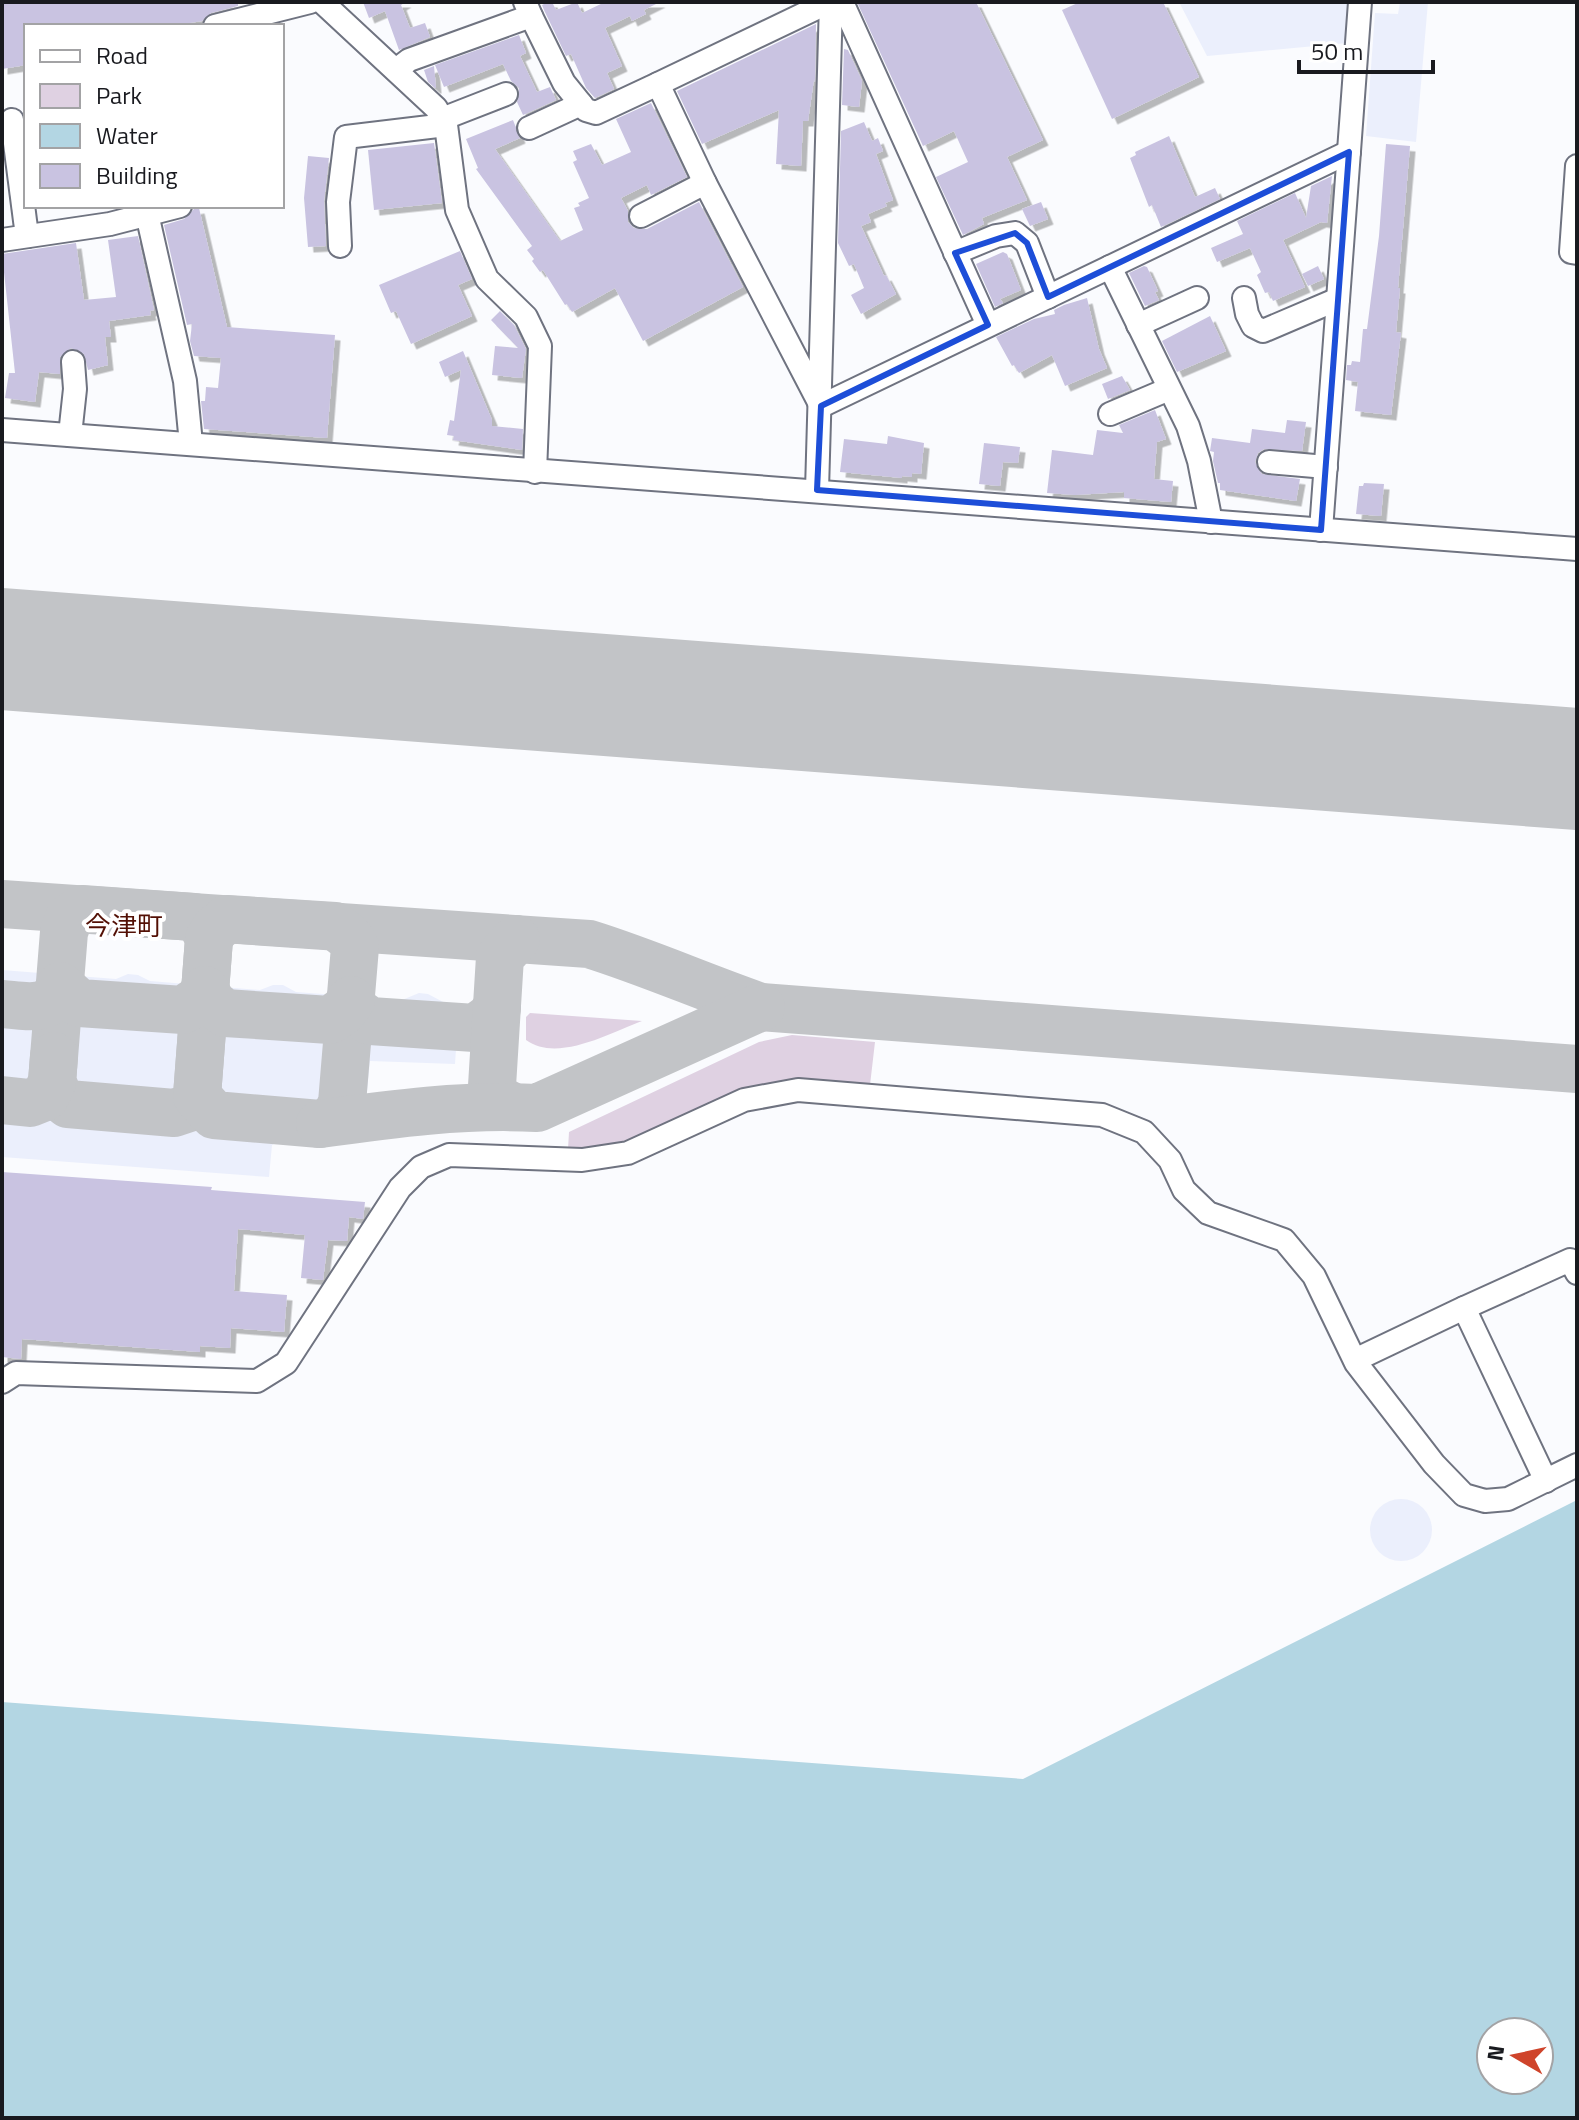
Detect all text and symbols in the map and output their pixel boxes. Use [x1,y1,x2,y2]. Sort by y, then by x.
legend [24,24,284,208]
scale bar [1299,24,1433,74]
text: 50 m [1311,33,1363,69]
text: Road [96,37,148,73]
text: Park [96,77,142,113]
text: Water [96,117,158,153]
text: Building [96,157,178,193]
district label: 今津町 [85,906,163,945]
north arrow [1475,2016,1555,2096]
text: N [1477,2043,1513,2063]

